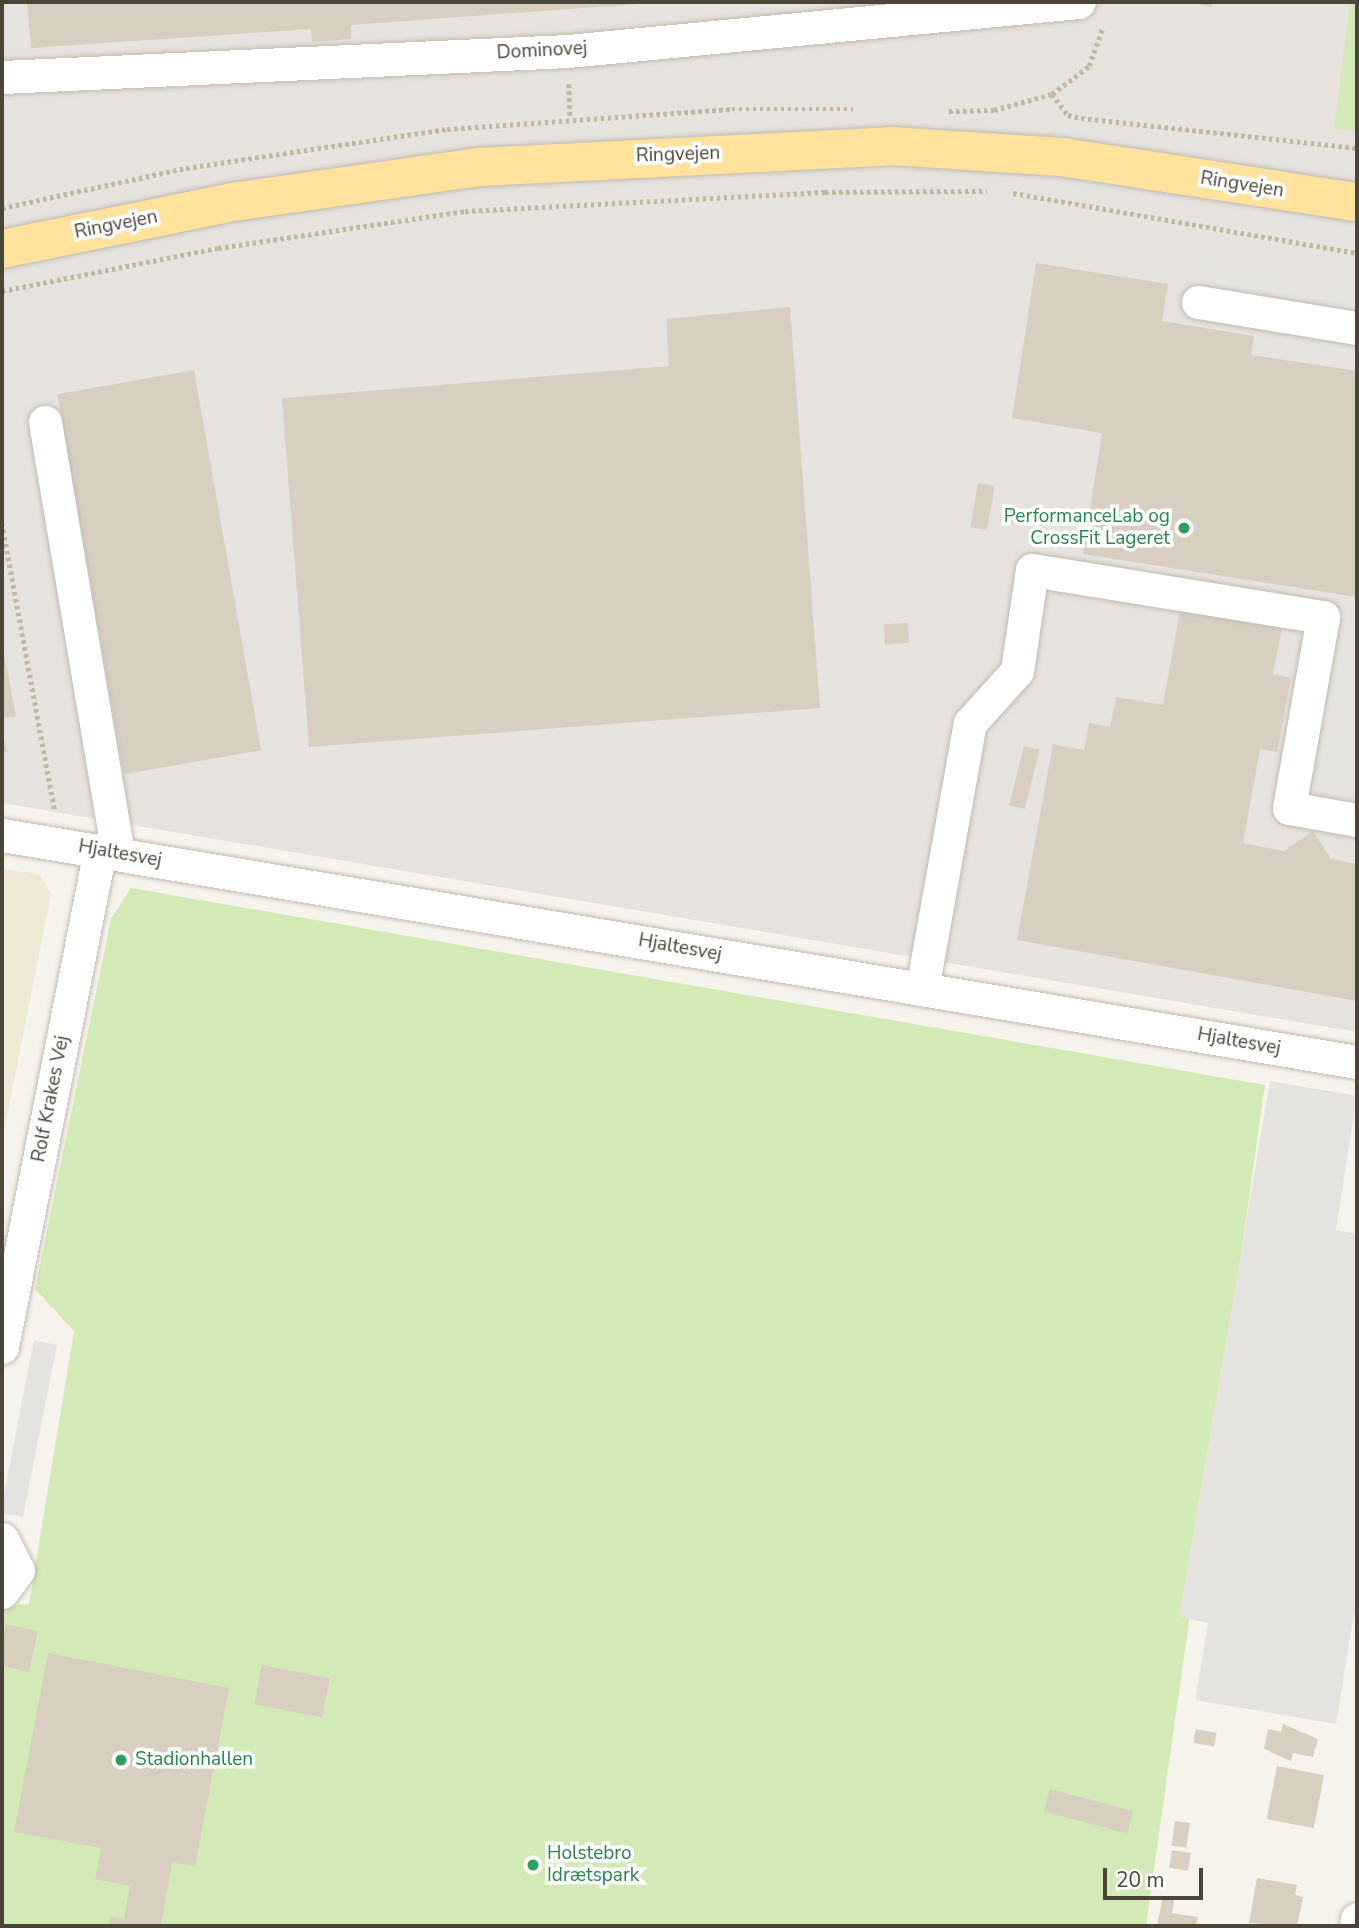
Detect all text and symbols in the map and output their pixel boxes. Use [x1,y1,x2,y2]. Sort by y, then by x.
street label: Dominovej [496,37,588,65]
street label: Ringvejen [636,142,720,168]
street label: Ringvejen [1199,167,1285,203]
street label: Ringvejen [73,206,159,244]
place label: PerformanceLab og CrossFit Lageret [1004,506,1170,550]
marker: PerformanceLab og CrossFit Lageret [1176,520,1192,536]
street label: Hjaltesvej [77,835,163,873]
street label: Hjaltesvej [637,929,723,967]
street label: Hjaltesvej [1196,1023,1282,1061]
street label: Rolf Krakes Vej [28,1034,74,1164]
place label: Stadionhallen [135,1749,253,1771]
marker: Stadionhallen [113,1752,129,1768]
place label: Holstebro Idrætspark [547,1843,639,1887]
scale bar [1107,1854,1207,1898]
marker: Holstebro Idrætspark [525,1857,541,1873]
text: 20 m [1116,1866,1165,1894]

